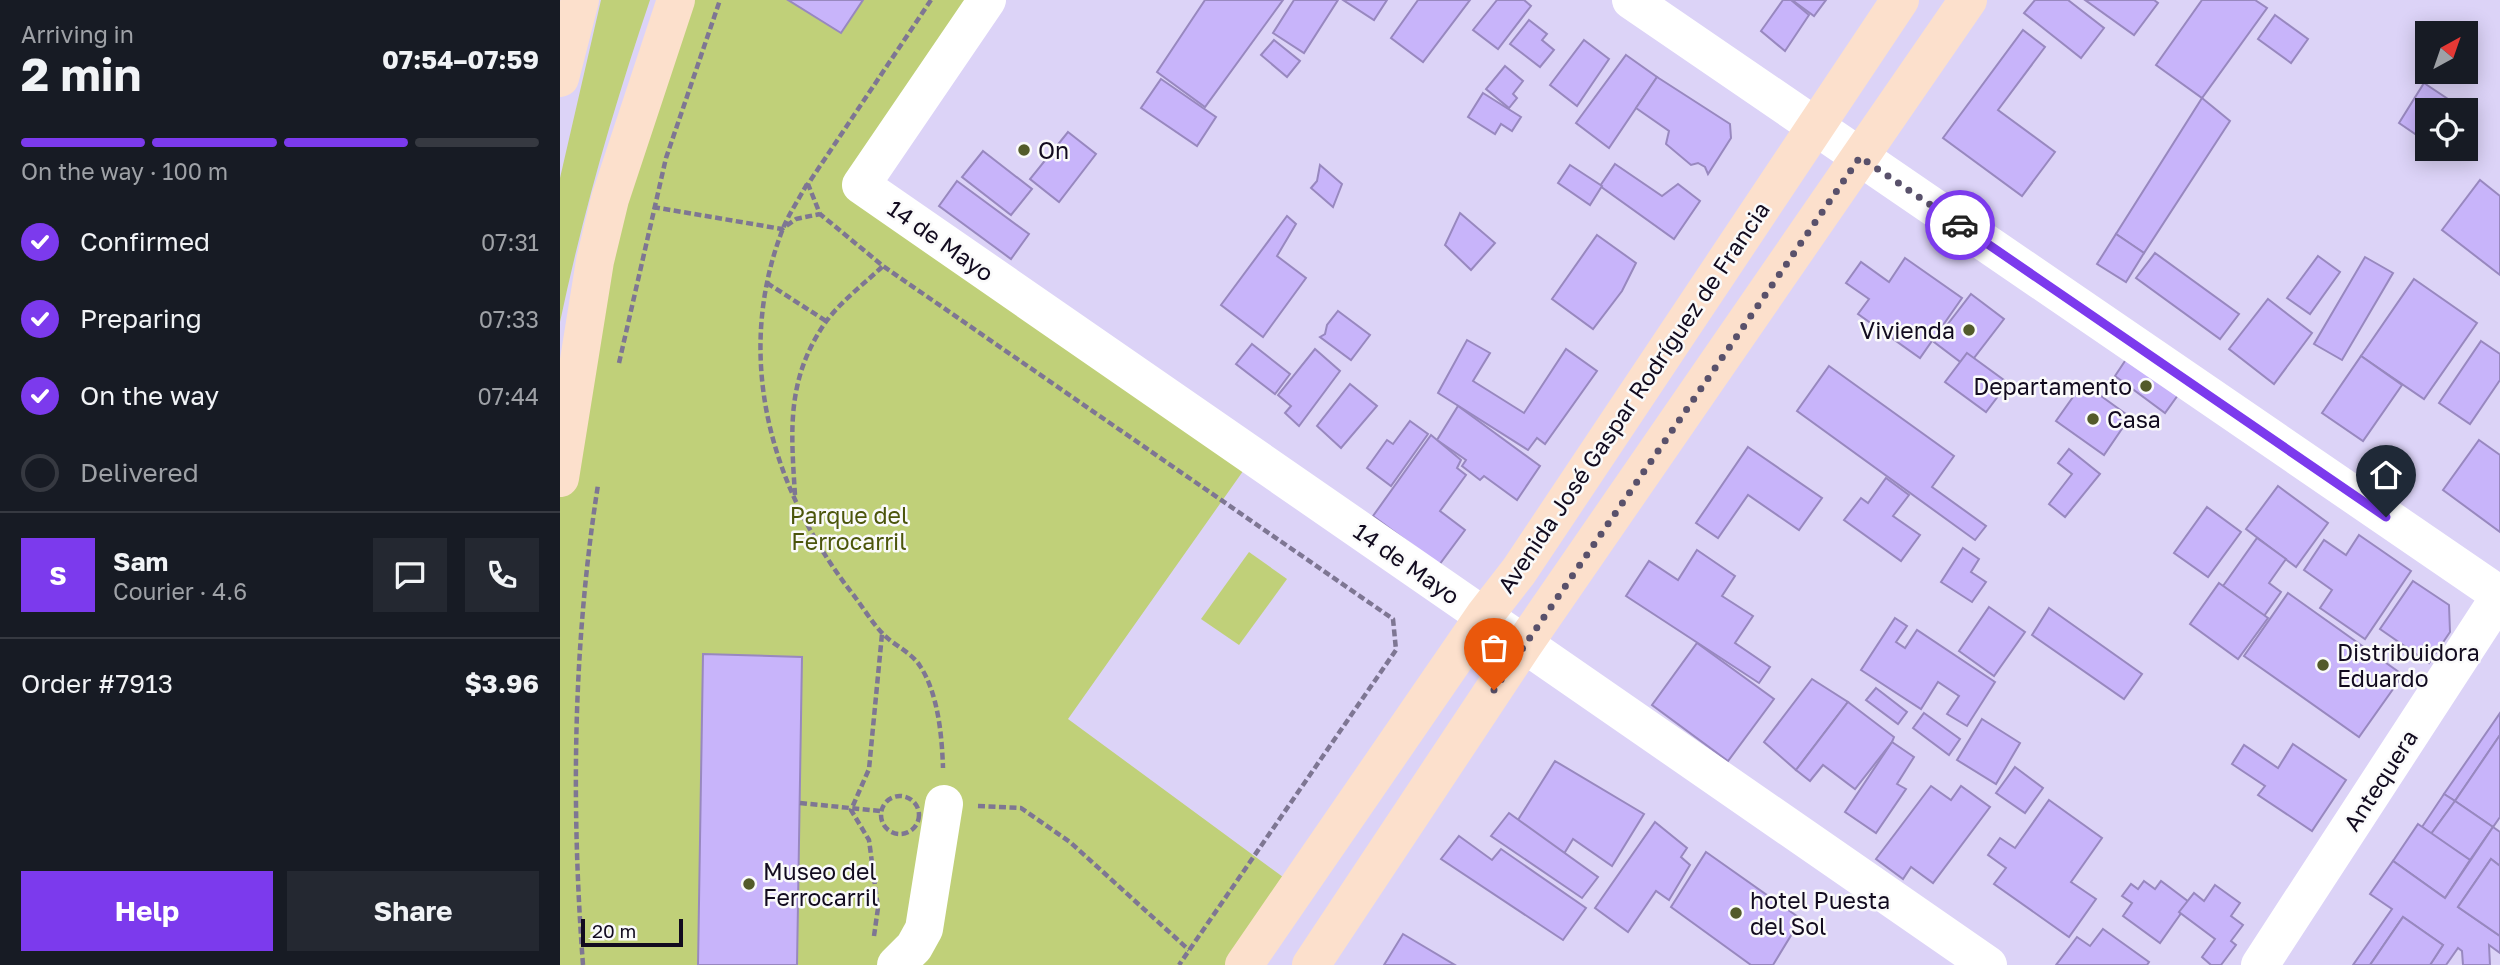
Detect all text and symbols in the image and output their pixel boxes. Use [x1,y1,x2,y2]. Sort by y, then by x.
text: Arriving in [21,20,134,48]
north arrow [2415,21,2478,84]
map controls [2415,21,2478,161]
text: 07:54–07:59 [382,44,539,75]
text: 2 min [21,46,141,101]
button: locate [2415,98,2478,161]
place label: On [1038,136,1069,164]
marker: On [1016,142,1032,158]
text: On the way · 100 m [21,157,228,185]
courier [1925,190,1995,260]
street label: 14 de Mayo [883,193,999,287]
street label: Avenida José Gaspar Rodríguez de Francia [1491,196,1775,598]
icon: car [1941,206,1979,244]
icon: check [21,223,59,261]
text: Confirmed [80,226,210,257]
text: 07:31 [481,228,539,256]
icon: check [21,300,59,338]
text: Preparing [80,303,202,334]
text: 07:33 [479,305,539,333]
place label: Vivienda [1860,316,1955,344]
marker: Vivienda [1961,322,1977,338]
place label: Departamento [1973,372,2132,400]
icon: check [21,377,59,415]
marker: Departamento [2138,378,2154,394]
text: On the way [80,380,219,411]
text: 07:44 [478,382,539,410]
place label: Casa [2107,405,2161,433]
marker: Casa [2085,411,2101,427]
pin [2356,445,2416,517]
icon: home [2367,456,2405,494]
text: Delivered [80,457,199,488]
park label: Parque del Ferrocarril [790,501,908,555]
street label: 14 de Mayo [1349,516,1465,610]
button: chat [373,538,447,612]
button: phone [465,538,539,612]
text: Sam [113,546,168,577]
text: S [49,560,67,591]
text: Courier · 4.6 [113,577,247,605]
pin [1464,618,1524,690]
icon: bag [1475,629,1513,667]
place label: Distribuidora Eduardo [2337,638,2480,692]
marker: Distribuidora Eduardo [2315,657,2331,673]
text: Order #7913 [21,668,173,699]
text: $3.96 [464,668,539,699]
street label: Antequera [2337,724,2423,836]
place label: Museo del Ferrocarril [763,857,878,911]
button: Help [21,871,273,951]
button: Share [287,871,539,951]
marker: Museo del Ferrocarril [741,876,757,892]
place label: hotel Puesta del Sol [1750,886,1890,940]
marker: hotel Puesta del Sol [1728,905,1744,921]
scale bar [581,916,682,948]
text: 20 m [592,919,636,942]

